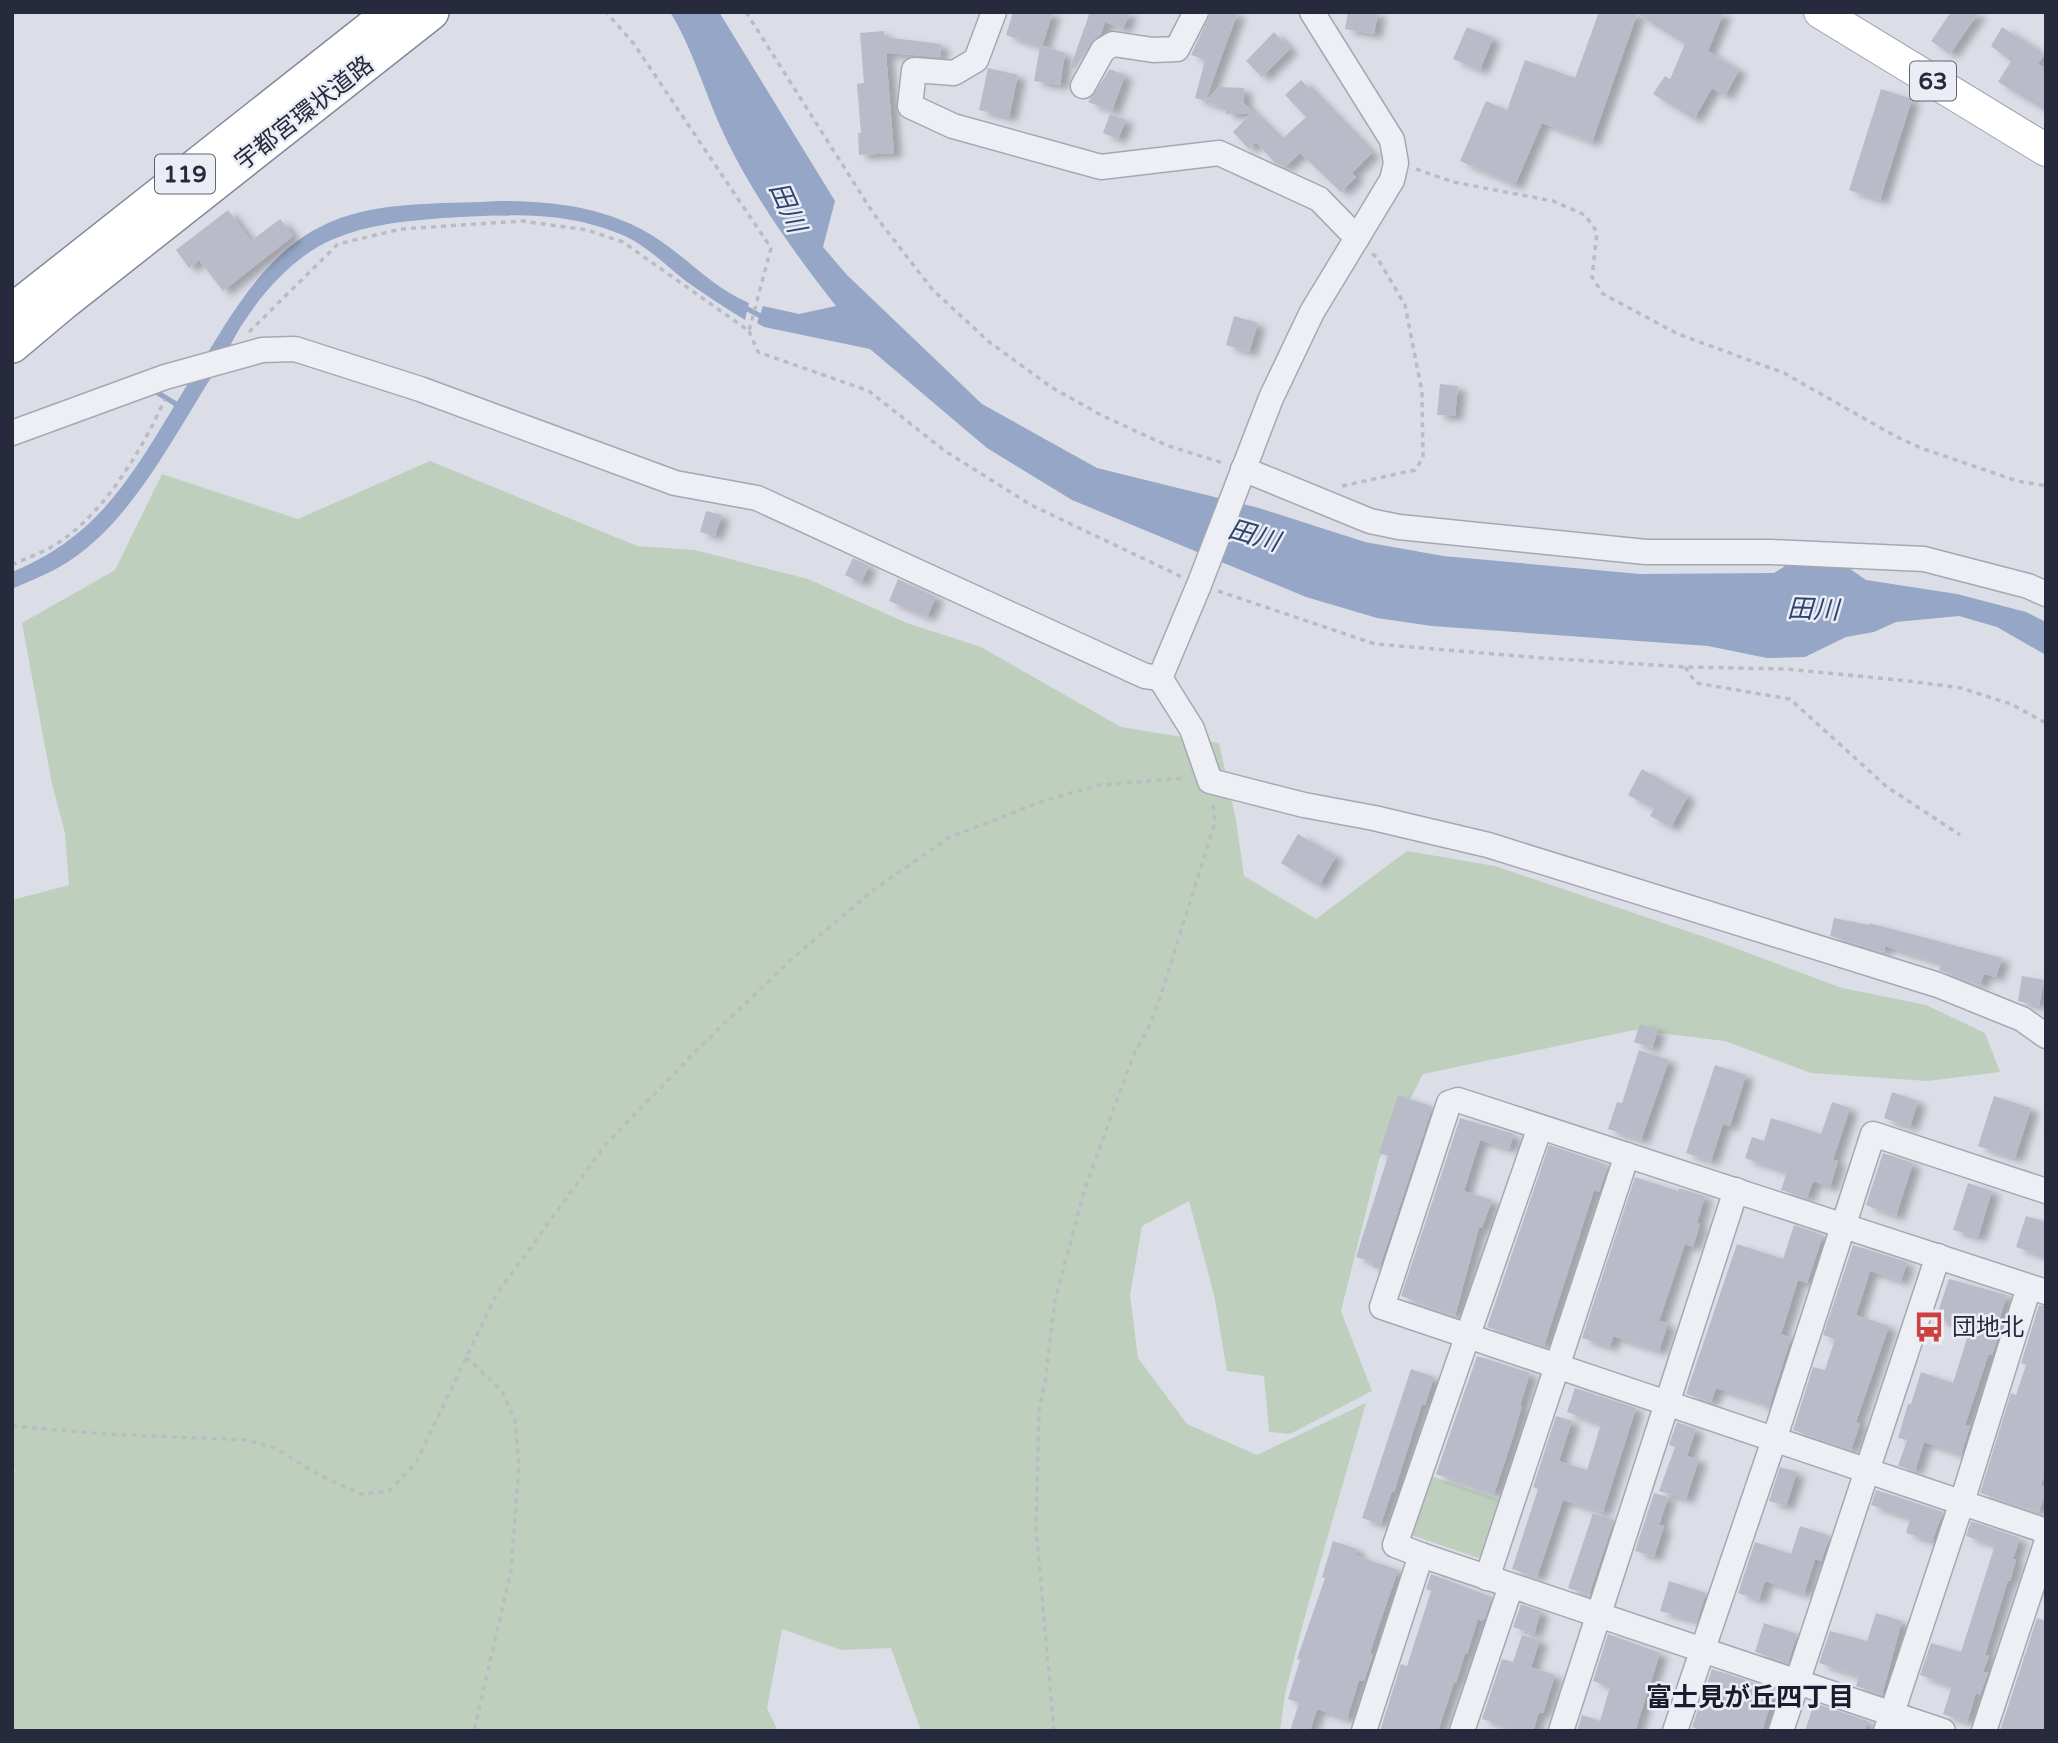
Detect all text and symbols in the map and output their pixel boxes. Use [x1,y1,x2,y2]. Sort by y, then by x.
street label: 宇都宮環状道路 [229,50,379,177]
road number: 63 [1910,61,1956,100]
road number: 119 [155,154,215,194]
water label: 田川 [763,177,813,240]
water label: 田川 [1225,513,1286,558]
water label: 田川 [1786,593,1842,626]
bus stop icon: 団地北 [1912,1310,1946,1344]
place label: 団地北 [1952,1313,2024,1342]
district label: 富士見が丘四丁目 [1646,1682,1854,1713]

